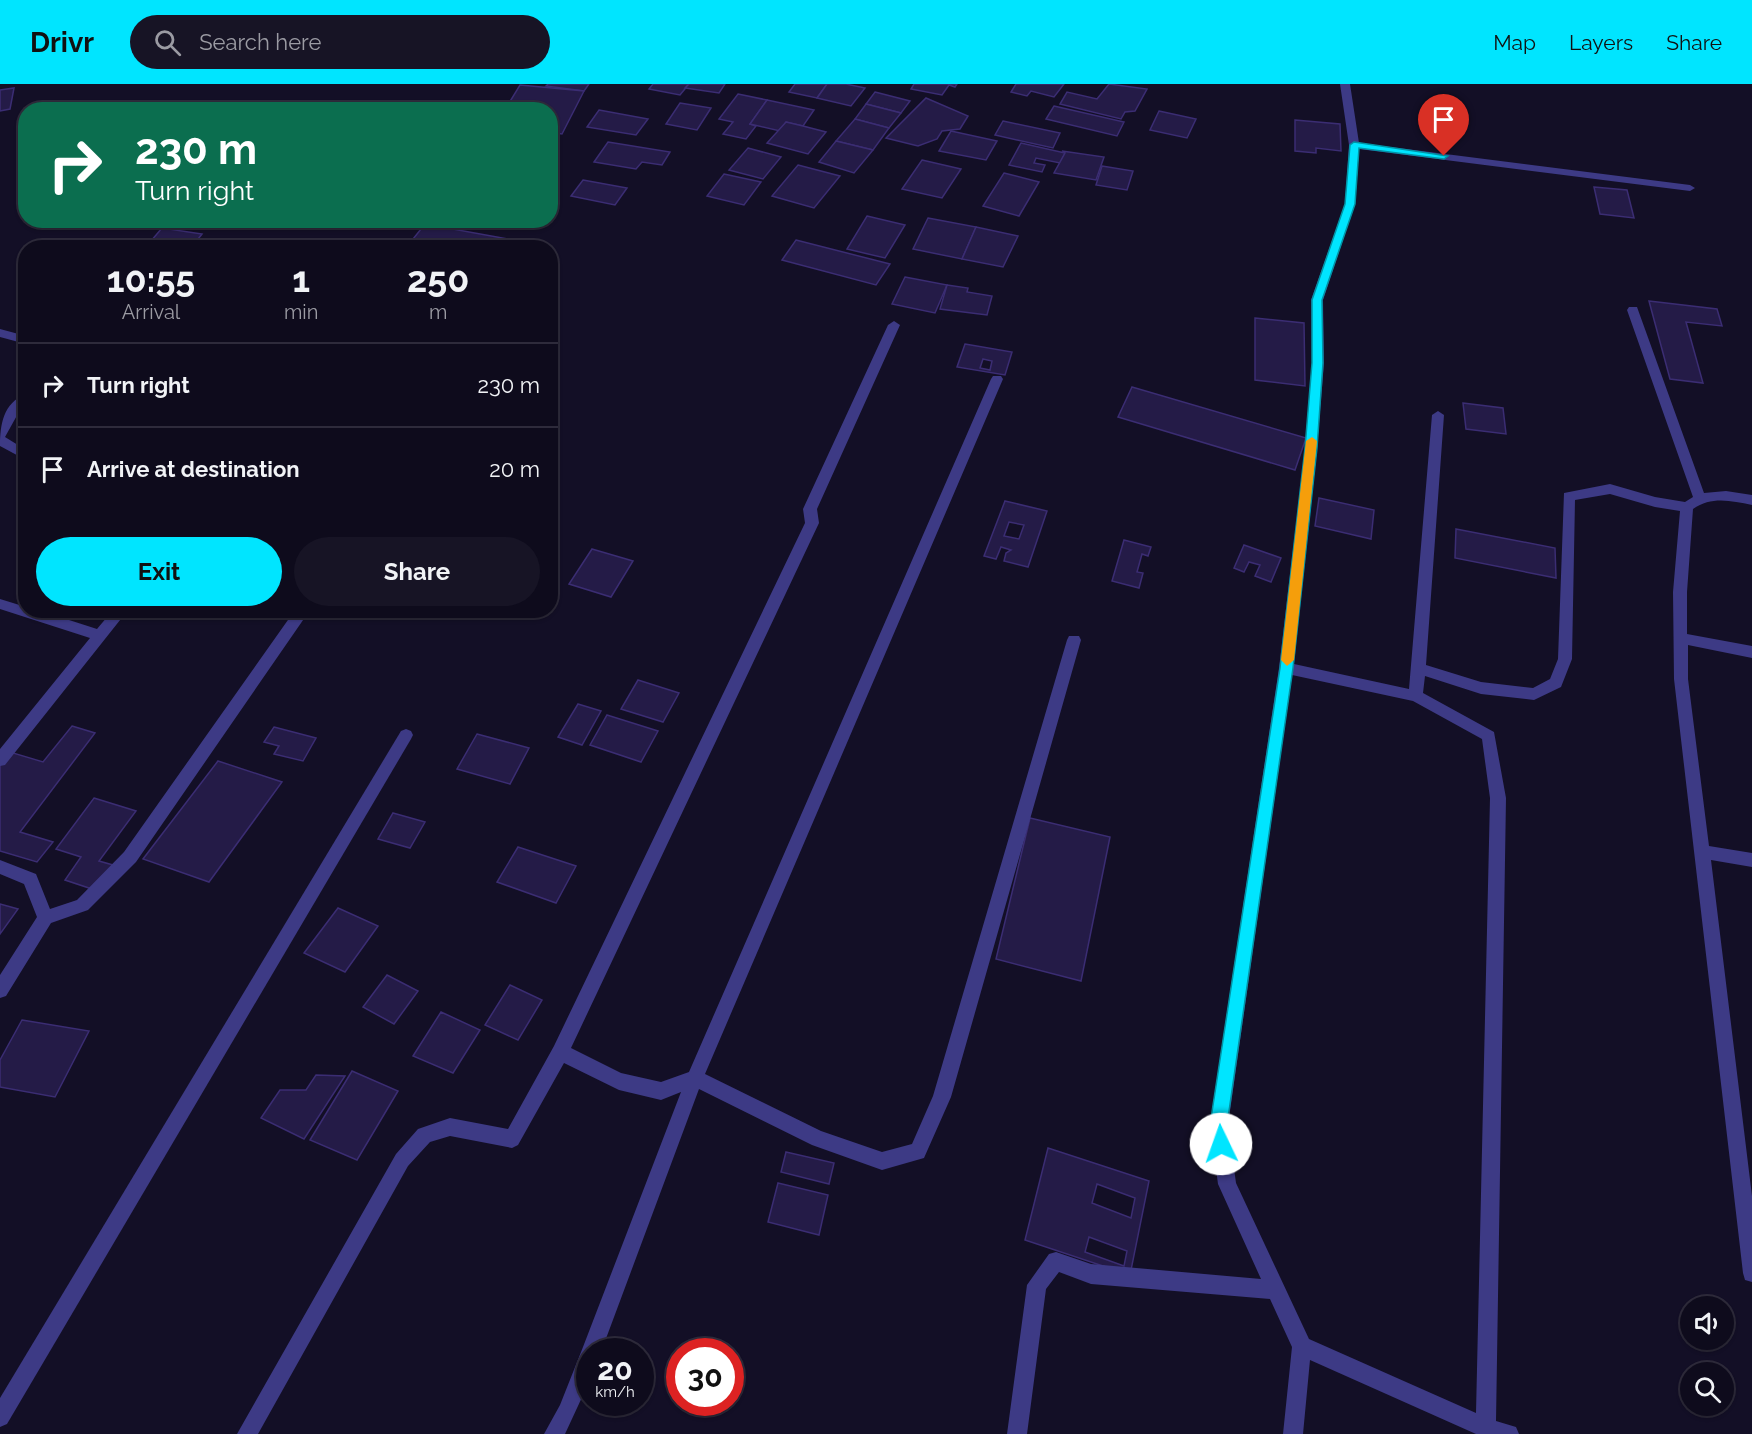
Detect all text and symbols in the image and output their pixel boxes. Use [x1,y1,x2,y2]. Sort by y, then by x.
search box [130,15,550,69]
text: Drivr [30,26,94,59]
icon: search [151,26,184,59]
text: Search here [199,29,321,55]
text: Map [1493,30,1536,55]
text: Layers [1569,30,1633,55]
text: Share [1666,30,1722,55]
pin [1418,94,1469,156]
icon: arrive [1427,103,1460,136]
text: 230 m [135,125,257,174]
icon: right [36,126,114,204]
text: Turn right [135,175,254,206]
text: 10:55 [107,258,195,300]
text: 1 [292,258,310,300]
text: 250 [407,258,469,300]
text: Arrival [122,300,180,324]
text: min [284,300,318,324]
text: m [429,300,447,324]
icon: right [36,369,69,402]
text: Turn right [87,372,190,398]
text: 230 m [477,372,540,398]
icon: arrive [36,453,69,486]
text: Arrive at destination [87,456,300,482]
text: 20 m [489,456,540,482]
button: Exit [36,537,282,606]
button: Share [294,537,540,606]
position arrow [1189,1112,1253,1176]
map controls [1680,1296,1734,1416]
button: sound [1680,1296,1734,1350]
speed limit sign: 30 [666,1338,744,1416]
text: 20 [597,1352,633,1387]
button: search [1680,1362,1734,1416]
text: km/h [595,1383,635,1401]

